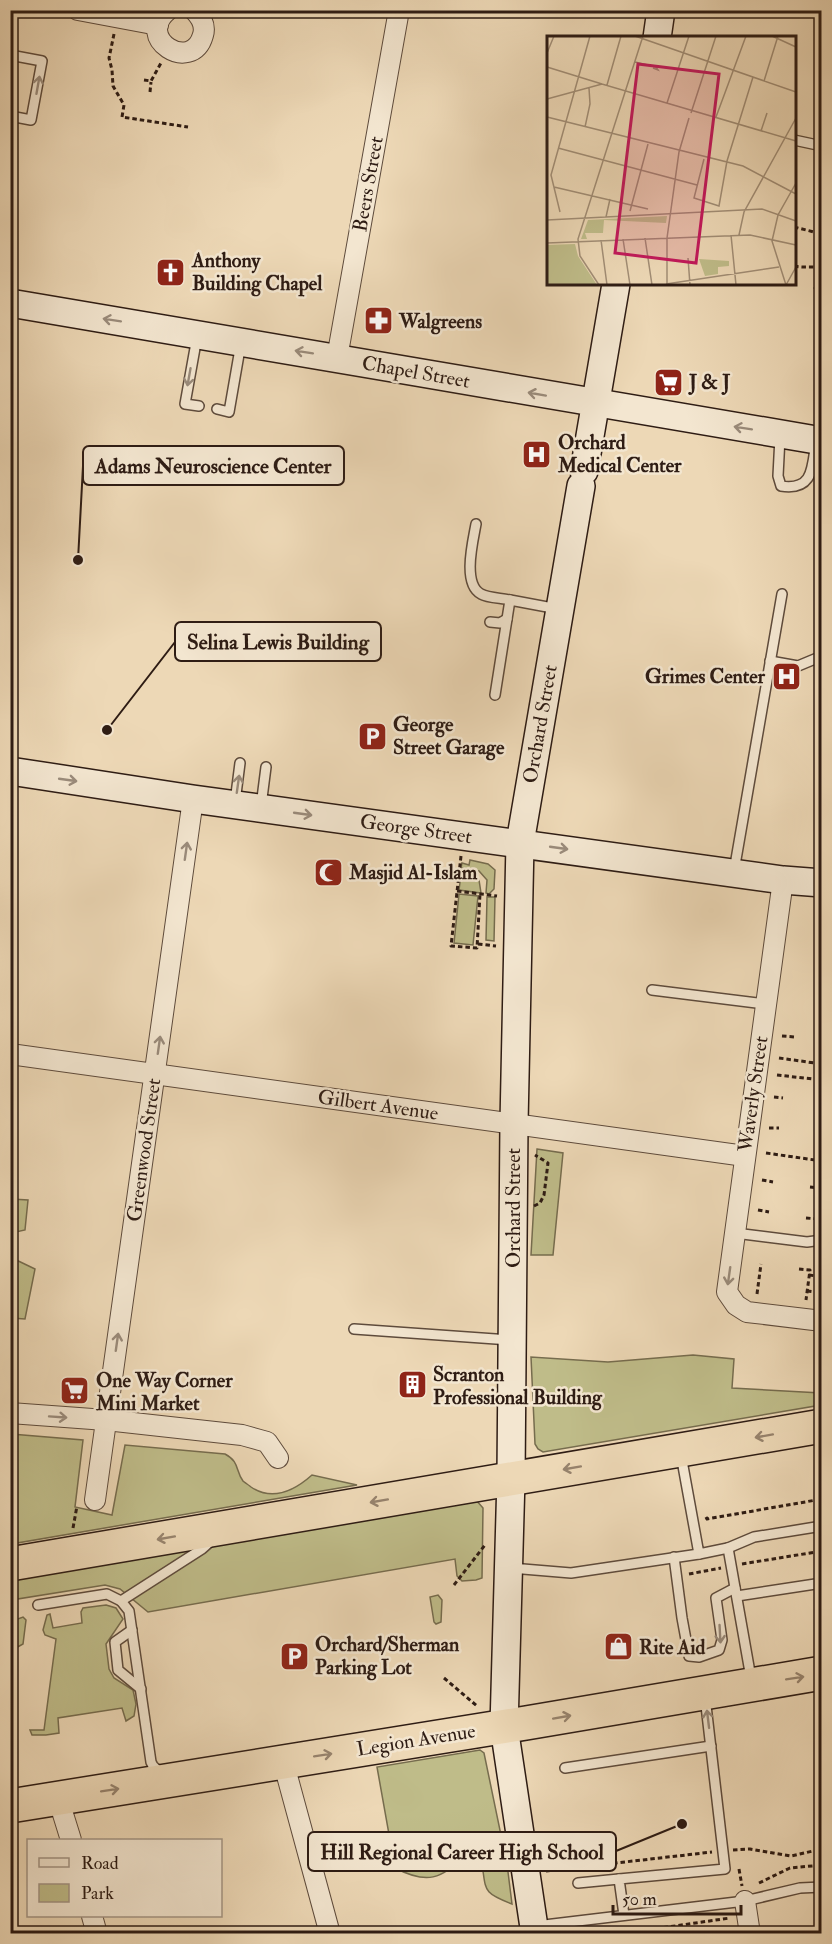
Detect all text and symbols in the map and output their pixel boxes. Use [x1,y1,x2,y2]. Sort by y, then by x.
inset map [547,36,796,285]
one-way arrow [32,76,43,95]
street label: Beers Street [347,134,389,234]
place label: Anthony Building Chapel [191,248,323,297]
church icon: Anthony Building Chapel [155,256,187,288]
pharmacy icon: Walgreens [362,305,394,337]
place label: Walgreens [398,309,482,335]
one-way arrow [102,314,122,325]
one-way arrow [295,347,314,358]
street label: Chapel Street [360,350,473,395]
one-way arrow [184,366,195,386]
supermarket icon: J & J [652,366,684,398]
place label: J & J [688,370,730,395]
one-way arrow [528,388,548,399]
one-way arrow [734,422,753,433]
place label: Orchard Medical Center [557,430,682,478]
hospital icon: Orchard Medical Center [521,438,553,470]
callout: Adams Neuroscience Center [83,446,344,485]
text: Adams Neuroscience Center [94,453,333,480]
callout: Selina Lewis Building [175,622,381,661]
text: Selina Lewis Building [187,629,370,656]
hospital icon: Grimes Center [770,660,802,692]
street label: Orchard Street [517,662,563,785]
place label: Grimes Center [645,664,766,689]
place label: George Street Garage [393,712,505,761]
parking icon: George Street Garage [356,720,388,752]
one-way arrow [232,774,243,794]
one-way arrow [58,775,78,786]
one-way arrow [293,808,312,819]
street label: George Street [358,809,474,849]
one-way arrow [180,842,191,862]
one-way arrow [548,843,568,854]
mosque icon: Masjid Al-Islam [312,856,344,888]
place label: Masjid Al-Islam [348,860,478,885]
street label: Waverly Street [732,1034,774,1155]
one-way arrow [153,1035,164,1055]
street label: Greenwood Street [122,1076,167,1223]
street label: Gilbert Avenue [316,1084,440,1126]
street label: Orchard Street [501,1147,526,1268]
one-way arrow [723,1266,734,1286]
one-way arrow [112,1332,123,1352]
place label: Scranton Professional Building [433,1362,603,1411]
place label: One Way Corner Mini Market [95,1368,233,1416]
building icon: Scranton Professional Building [396,1369,428,1401]
supermarket icon: One Way Corner Mini Market [59,1375,91,1407]
one-way arrow [48,1411,68,1422]
one-way arrow [754,1431,774,1442]
one-way arrow [562,1463,582,1474]
one-way arrow [370,1496,390,1507]
one-way arrow [157,1533,177,1544]
one-way arrow [715,1624,726,1644]
shop icon: Rite Aid [602,1631,634,1663]
place label: Orchard/Sherman Parking Lot [315,1632,460,1681]
place label: Rite Aid [639,1635,705,1660]
parking icon: Orchard/Sherman Parking Lot [278,1640,310,1672]
one-way arrow [785,1672,805,1683]
one-way arrow [702,1710,713,1730]
one-way arrow [551,1711,571,1722]
street label: Legion Avenue [355,1718,477,1762]
one-way arrow [312,1749,332,1760]
one-way arrow [99,1784,119,1795]
callout: Hill Regional Career High School [308,1832,616,1871]
legend [27,1839,222,1917]
text: Hill Regional Career High School [320,1839,604,1866]
text: Road [81,1852,119,1875]
scale bar [613,1878,740,1916]
text: Park [81,1882,114,1905]
text: 50 m [622,1888,657,1911]

